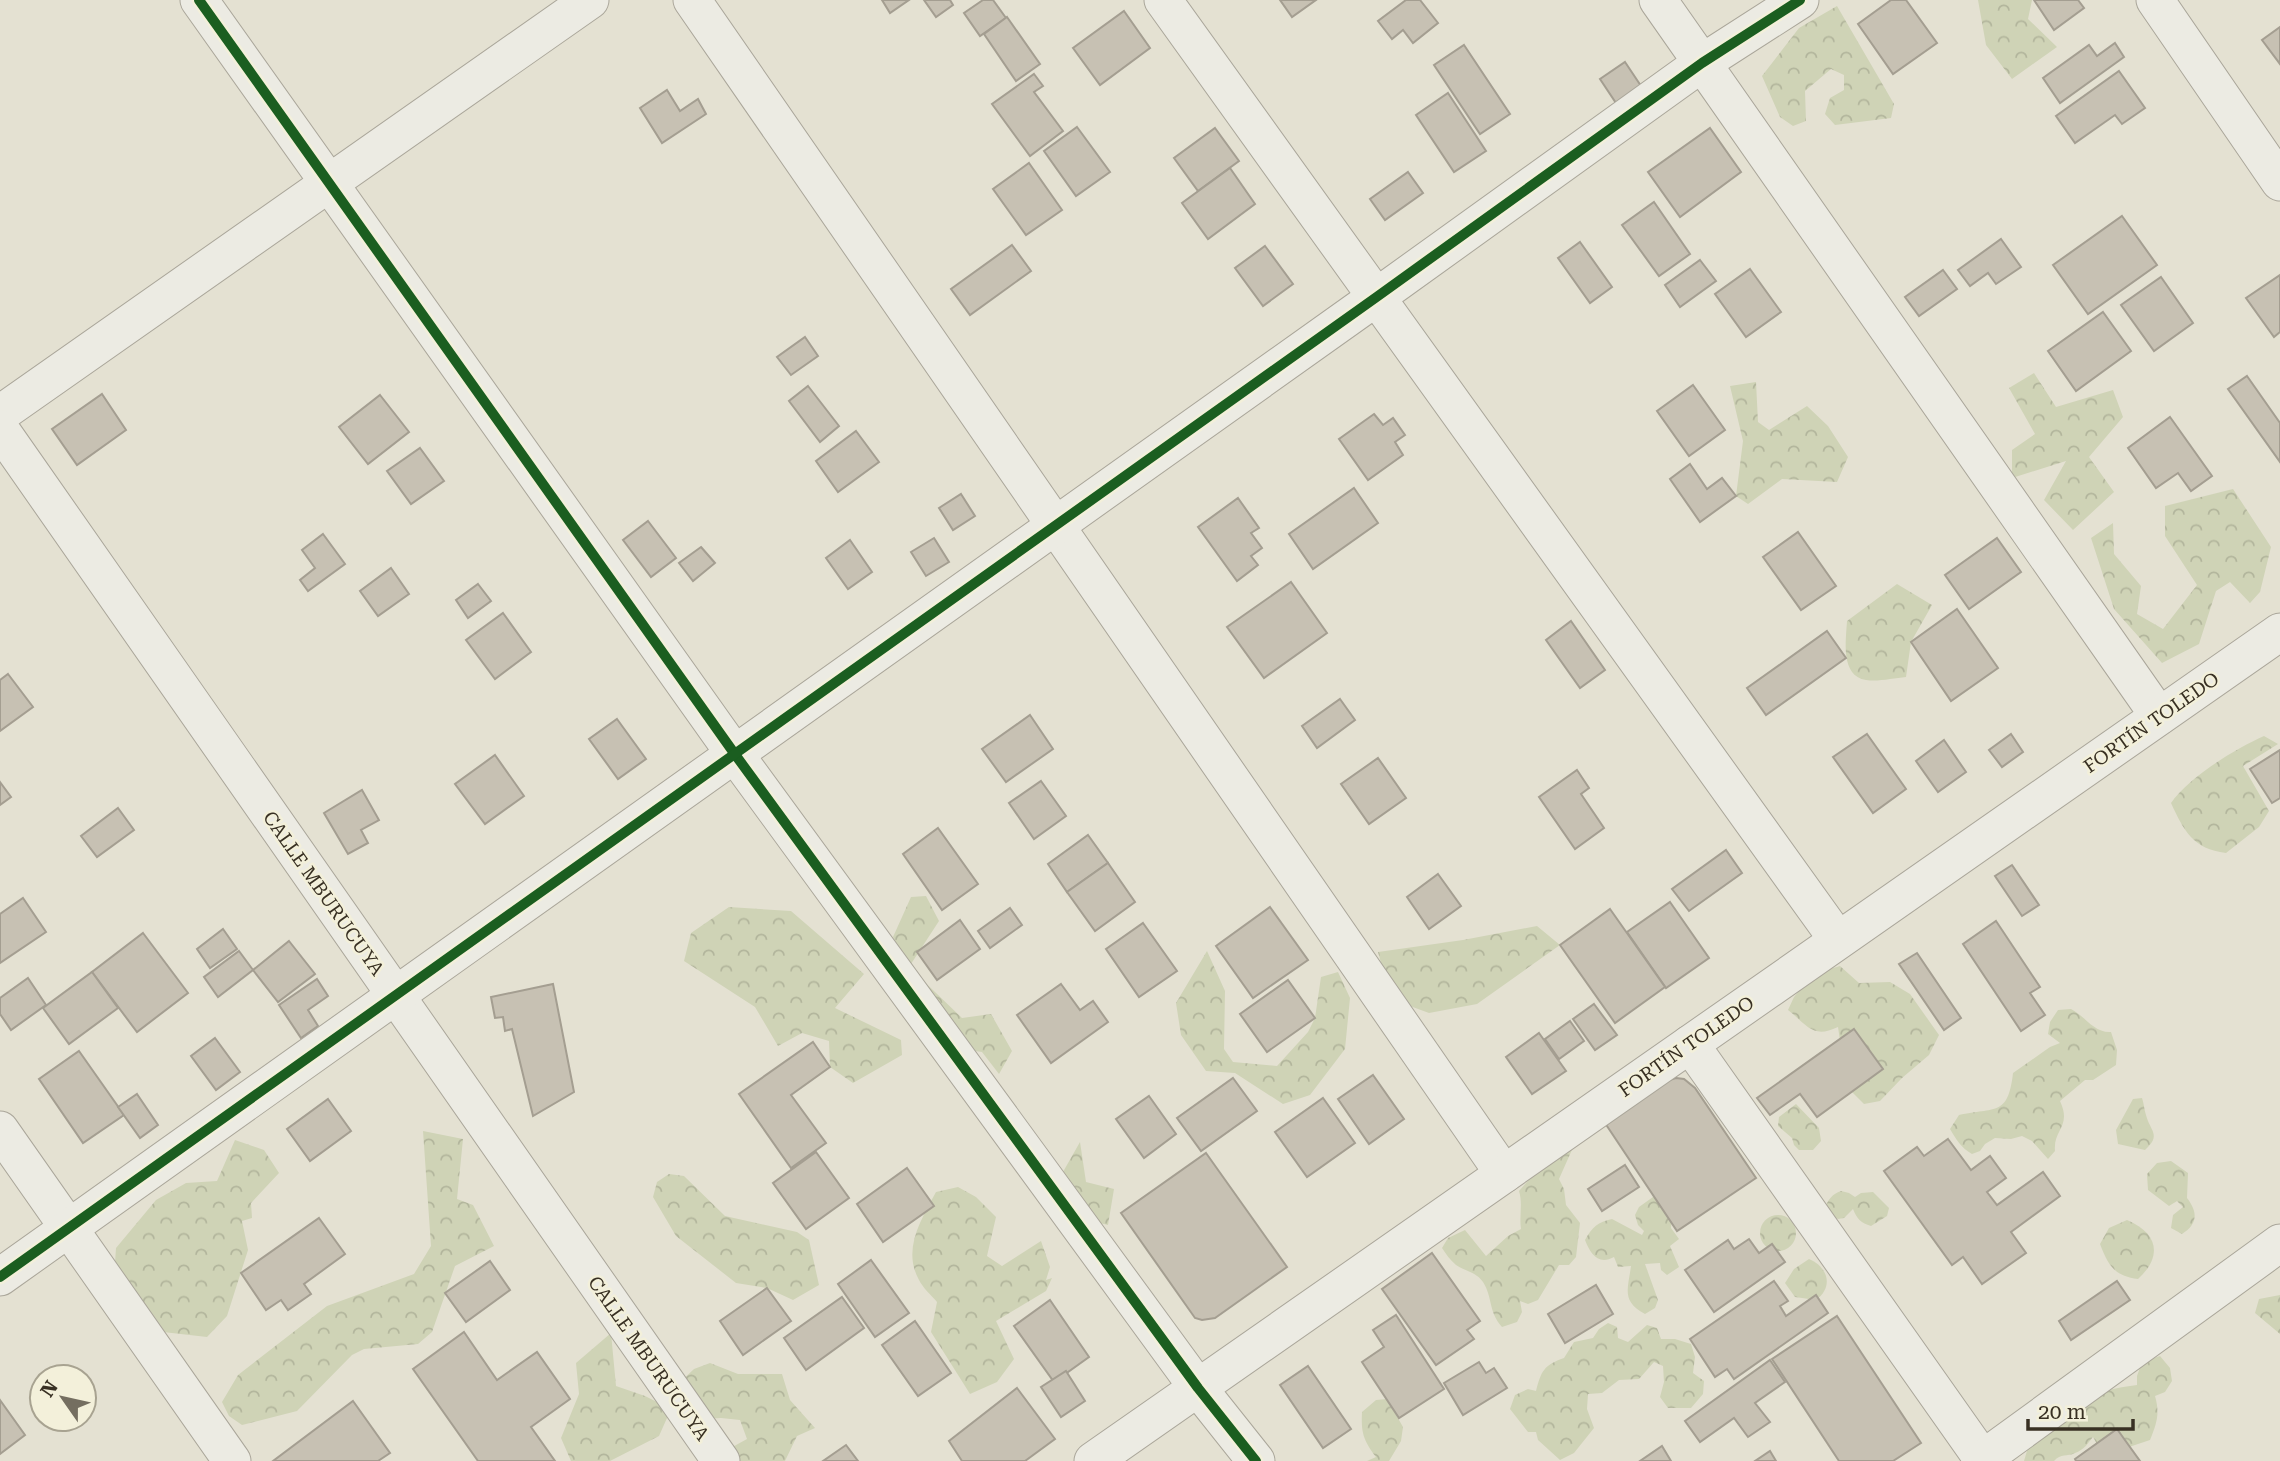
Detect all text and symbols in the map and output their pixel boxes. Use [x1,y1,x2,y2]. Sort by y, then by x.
street label: FORTÍN TOLEDO [2079,667,2223,778]
street label: CALLE MBURUCUYA [258,807,390,981]
street label: FORTÍN TOLEDO [1614,991,1758,1102]
street label: CALLE MBURUCUYA [583,1272,715,1446]
north arrow [28,1363,98,1433]
text: N [36,1376,63,1401]
scale bar [2028,1388,2133,1432]
text: 20 m [2038,1400,2086,1424]

